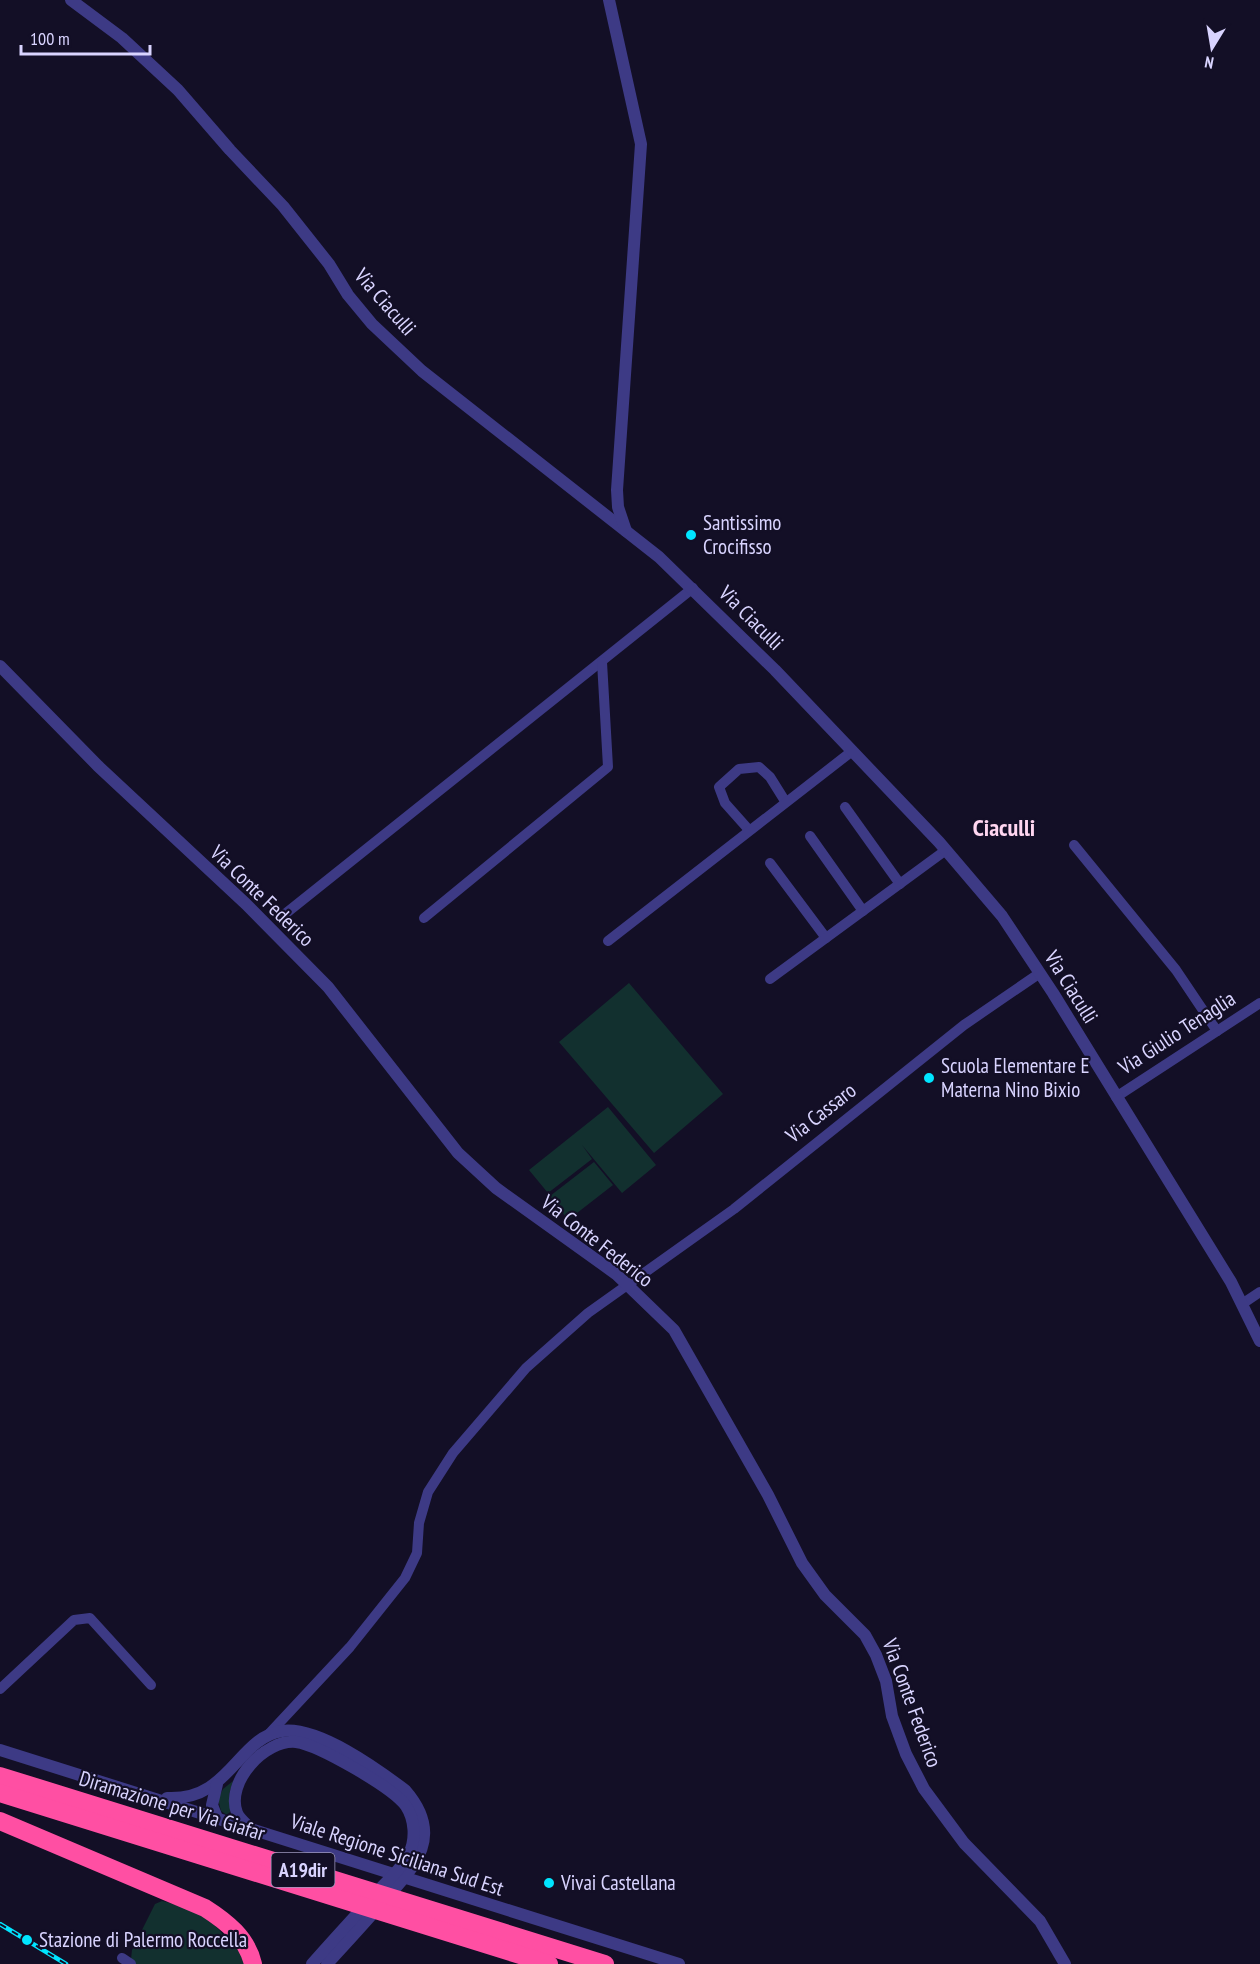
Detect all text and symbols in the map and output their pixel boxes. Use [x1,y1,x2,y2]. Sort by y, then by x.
scale bar [21,18,150,56]
north arrow [1182,18,1242,78]
text: 100 m [30,27,70,50]
text: N [1203,52,1215,73]
street label: Via Ciaculli [348,262,422,341]
place label: Santissimo Crocifisso [703,509,781,560]
marker: Santissimo Crocifisso [684,528,698,542]
street label: Via Ciaculli [713,579,789,656]
district label: Ciaculli [973,812,1035,843]
street label: Via Conte Federico [204,838,320,952]
street label: Via Ciaculli [1038,945,1104,1028]
street label: Via Giulio Tenaglia [1112,985,1240,1081]
place label: Scuola Elementare E Materna Nino Bixio [941,1052,1090,1103]
marker: Scuola Elementare E Materna Nino Bixio [922,1071,936,1085]
street label: Via Cassaro [779,1077,861,1149]
street label: Via Conte Federico [535,1188,659,1293]
street label: Via Conte Federico [876,1634,948,1771]
street label: Diramazione per Via Giafar [76,1764,269,1847]
street label: Viale Regione Siciliana Sud Est [286,1807,507,1902]
road number: A19dir [272,1853,334,1887]
place label: Vivai Castellana [560,1869,676,1896]
marker: Vivai Castellana [542,1876,556,1890]
place label: Stazione di Palermo Roccella [39,1926,247,1953]
marker: Stazione di Palermo Roccella [20,1933,34,1947]

